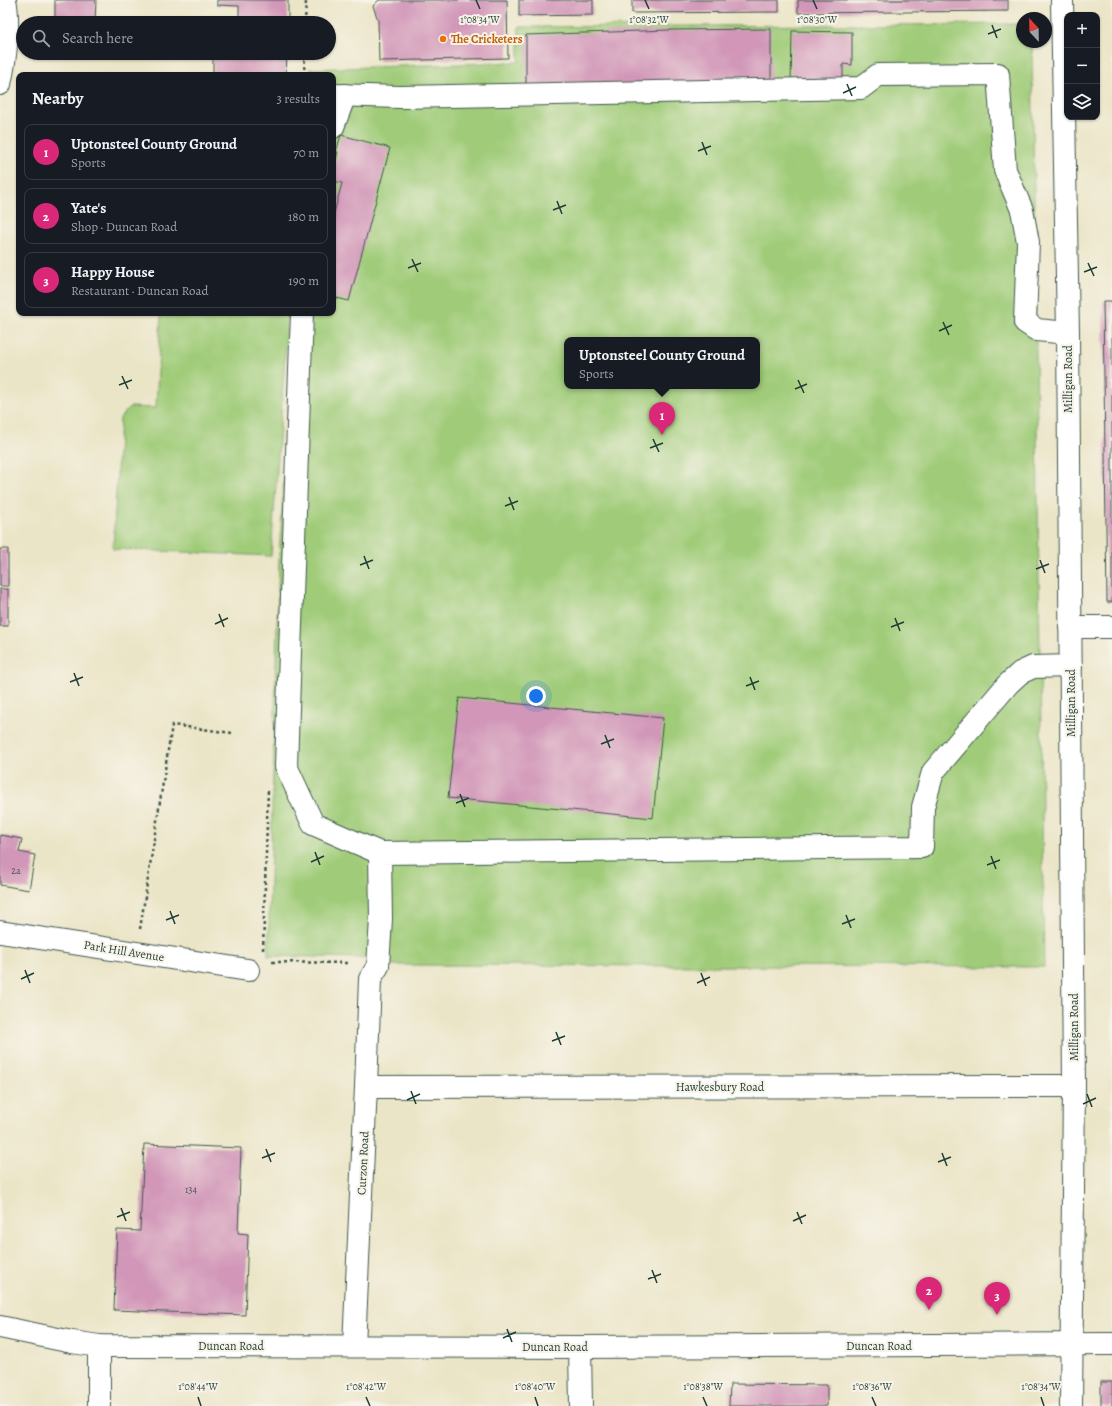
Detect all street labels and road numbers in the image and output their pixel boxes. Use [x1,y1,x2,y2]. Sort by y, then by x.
street label: Milligan Road [1060,344,1076,413]
street label: Milligan Road [1063,668,1079,737]
street label: Park Hill Avenue [83,937,165,965]
street label: Milligan Road [1066,992,1082,1061]
street label: Hawkesbury Road [676,1079,765,1095]
street label: Curzon Road [353,1130,373,1195]
street label: Duncan Road [198,1338,265,1354]
street label: Duncan Road [846,1338,913,1354]
street label: Duncan Road [522,1339,589,1355]

